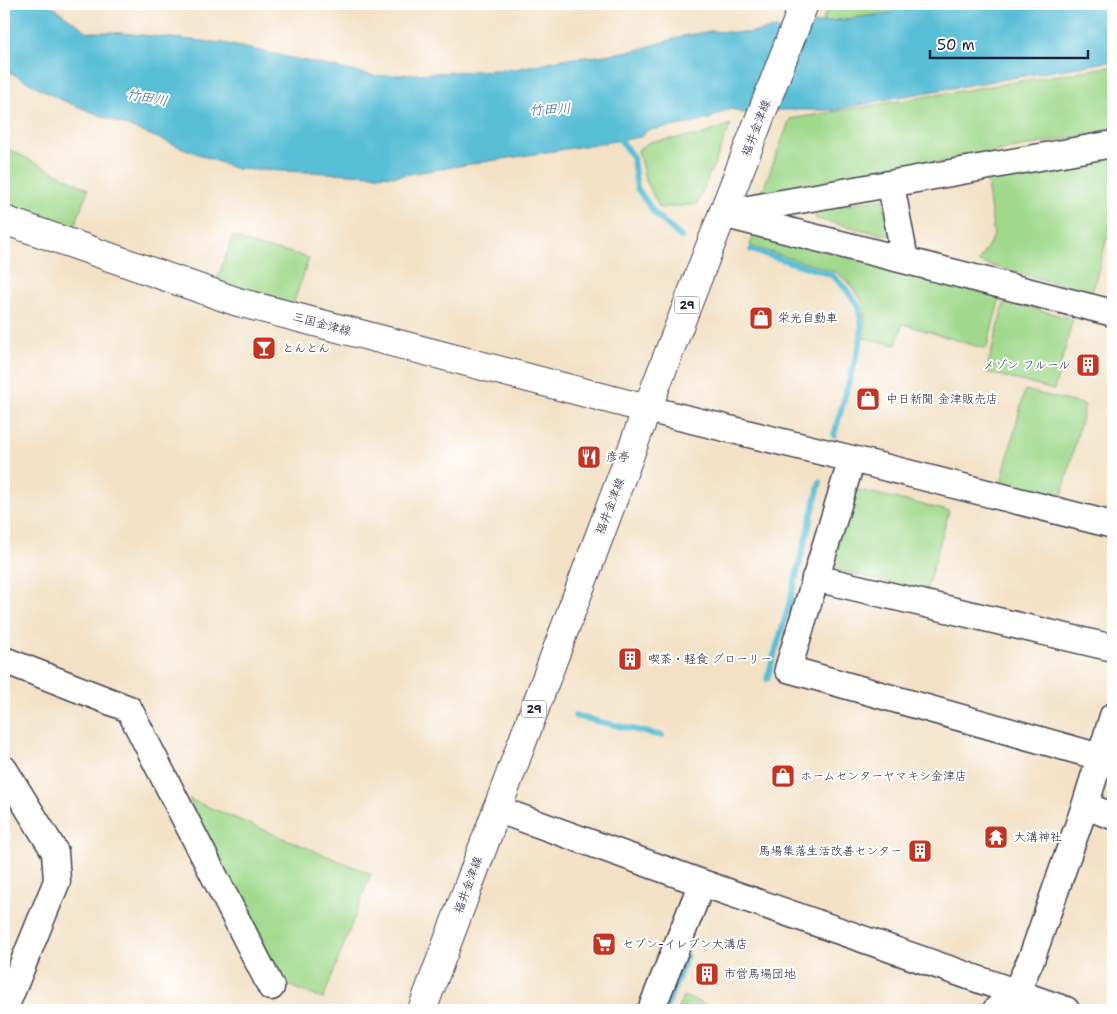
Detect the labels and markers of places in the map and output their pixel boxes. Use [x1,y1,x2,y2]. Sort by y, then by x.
shop icon: 栄光自動車 [748,305,774,331]
place label: 栄光自動車 [778,310,838,326]
bar icon: とんとん [251,335,277,361]
place label: とんとん [282,340,330,356]
building icon: メゾン フルール [1075,352,1101,378]
place label: メゾン フルール [983,357,1070,373]
shop icon: 中日新聞 金津販売店 [855,386,881,412]
place label: 中日新聞 金津販売店 [886,391,998,407]
restaurant icon: 彦亭 [576,444,602,470]
place label: 彦亭 [606,449,630,465]
building icon: 喫茶・軽食 グローリー [617,646,643,672]
place label: 喫茶・軽食 グローリー [648,651,772,667]
shop icon: ホームセンターヤマキシ金津店 [770,763,796,789]
place label: ホームセンターヤマキシ金津店 [800,768,967,784]
temple icon: 大溝神社 [983,824,1009,850]
place label: 大溝神社 [1014,829,1062,845]
building icon: 馬場集落生活改善センター [907,838,933,864]
place label: 馬場集落生活改善センター [758,843,902,859]
supermarket icon: セブン-イレブン大溝店 [591,931,617,957]
place label: セブン-イレブン大溝店 [622,936,748,952]
building icon: 市営馬場団地 [694,961,720,987]
place label: 市営馬場団地 [724,966,796,982]

